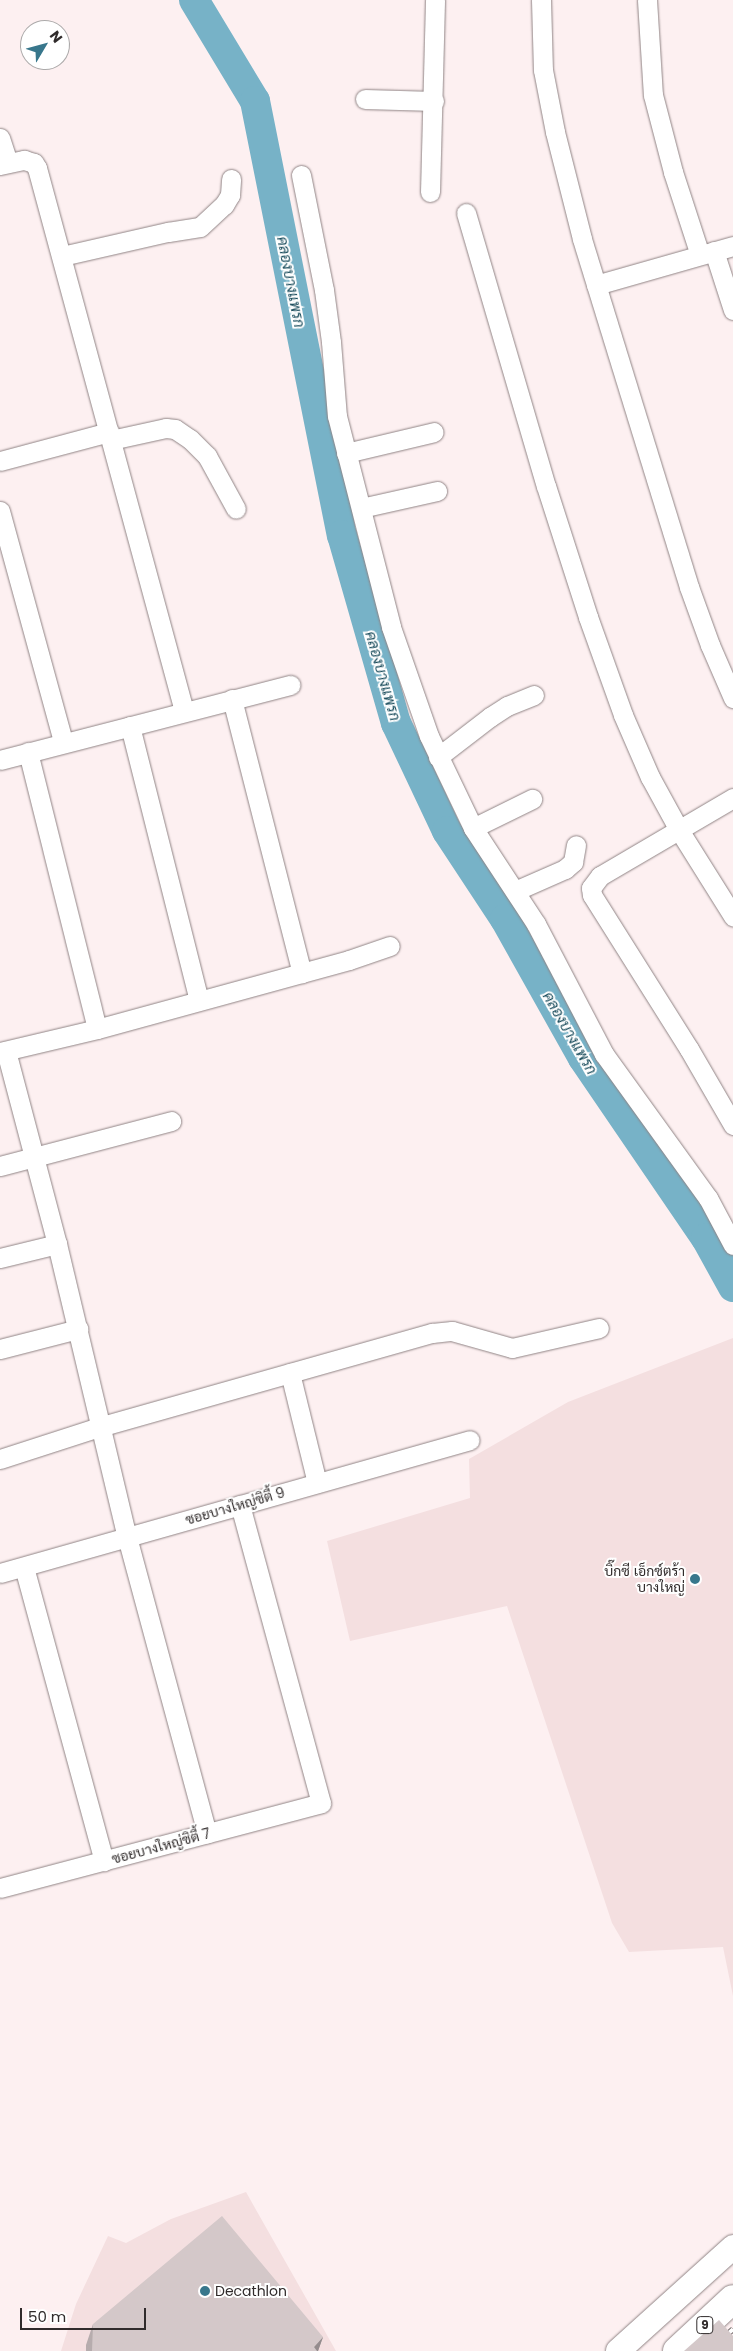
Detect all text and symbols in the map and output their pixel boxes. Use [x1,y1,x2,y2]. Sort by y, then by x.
north arrow [20,20,70,70]
text: N [45,26,67,47]
water label: คลองบางแพรก [273,235,309,329]
water label: คลองบางแพรก [362,629,404,723]
water label: คลองบางแพรก [539,988,601,1078]
street label: ซอยบางใหญ่ซิตี้ 9 [183,1484,287,1528]
place label: บิ๊กซี เอ็กซ์ตร้า บางใหญ่ [604,1563,685,1595]
marker: บิ๊กซี เอ็กซ์ตร้า บางใหญ่ [689,1573,701,1585]
street label: ซอยบางใหญ่ซิตี้ 7 [110,1825,212,1867]
place label: Decathlon [215,2283,287,2299]
marker: Decathlon [199,2285,211,2297]
scale bar [22,2298,149,2330]
text: 50 m [28,2306,66,2327]
road number: 9 [696,2316,714,2334]

